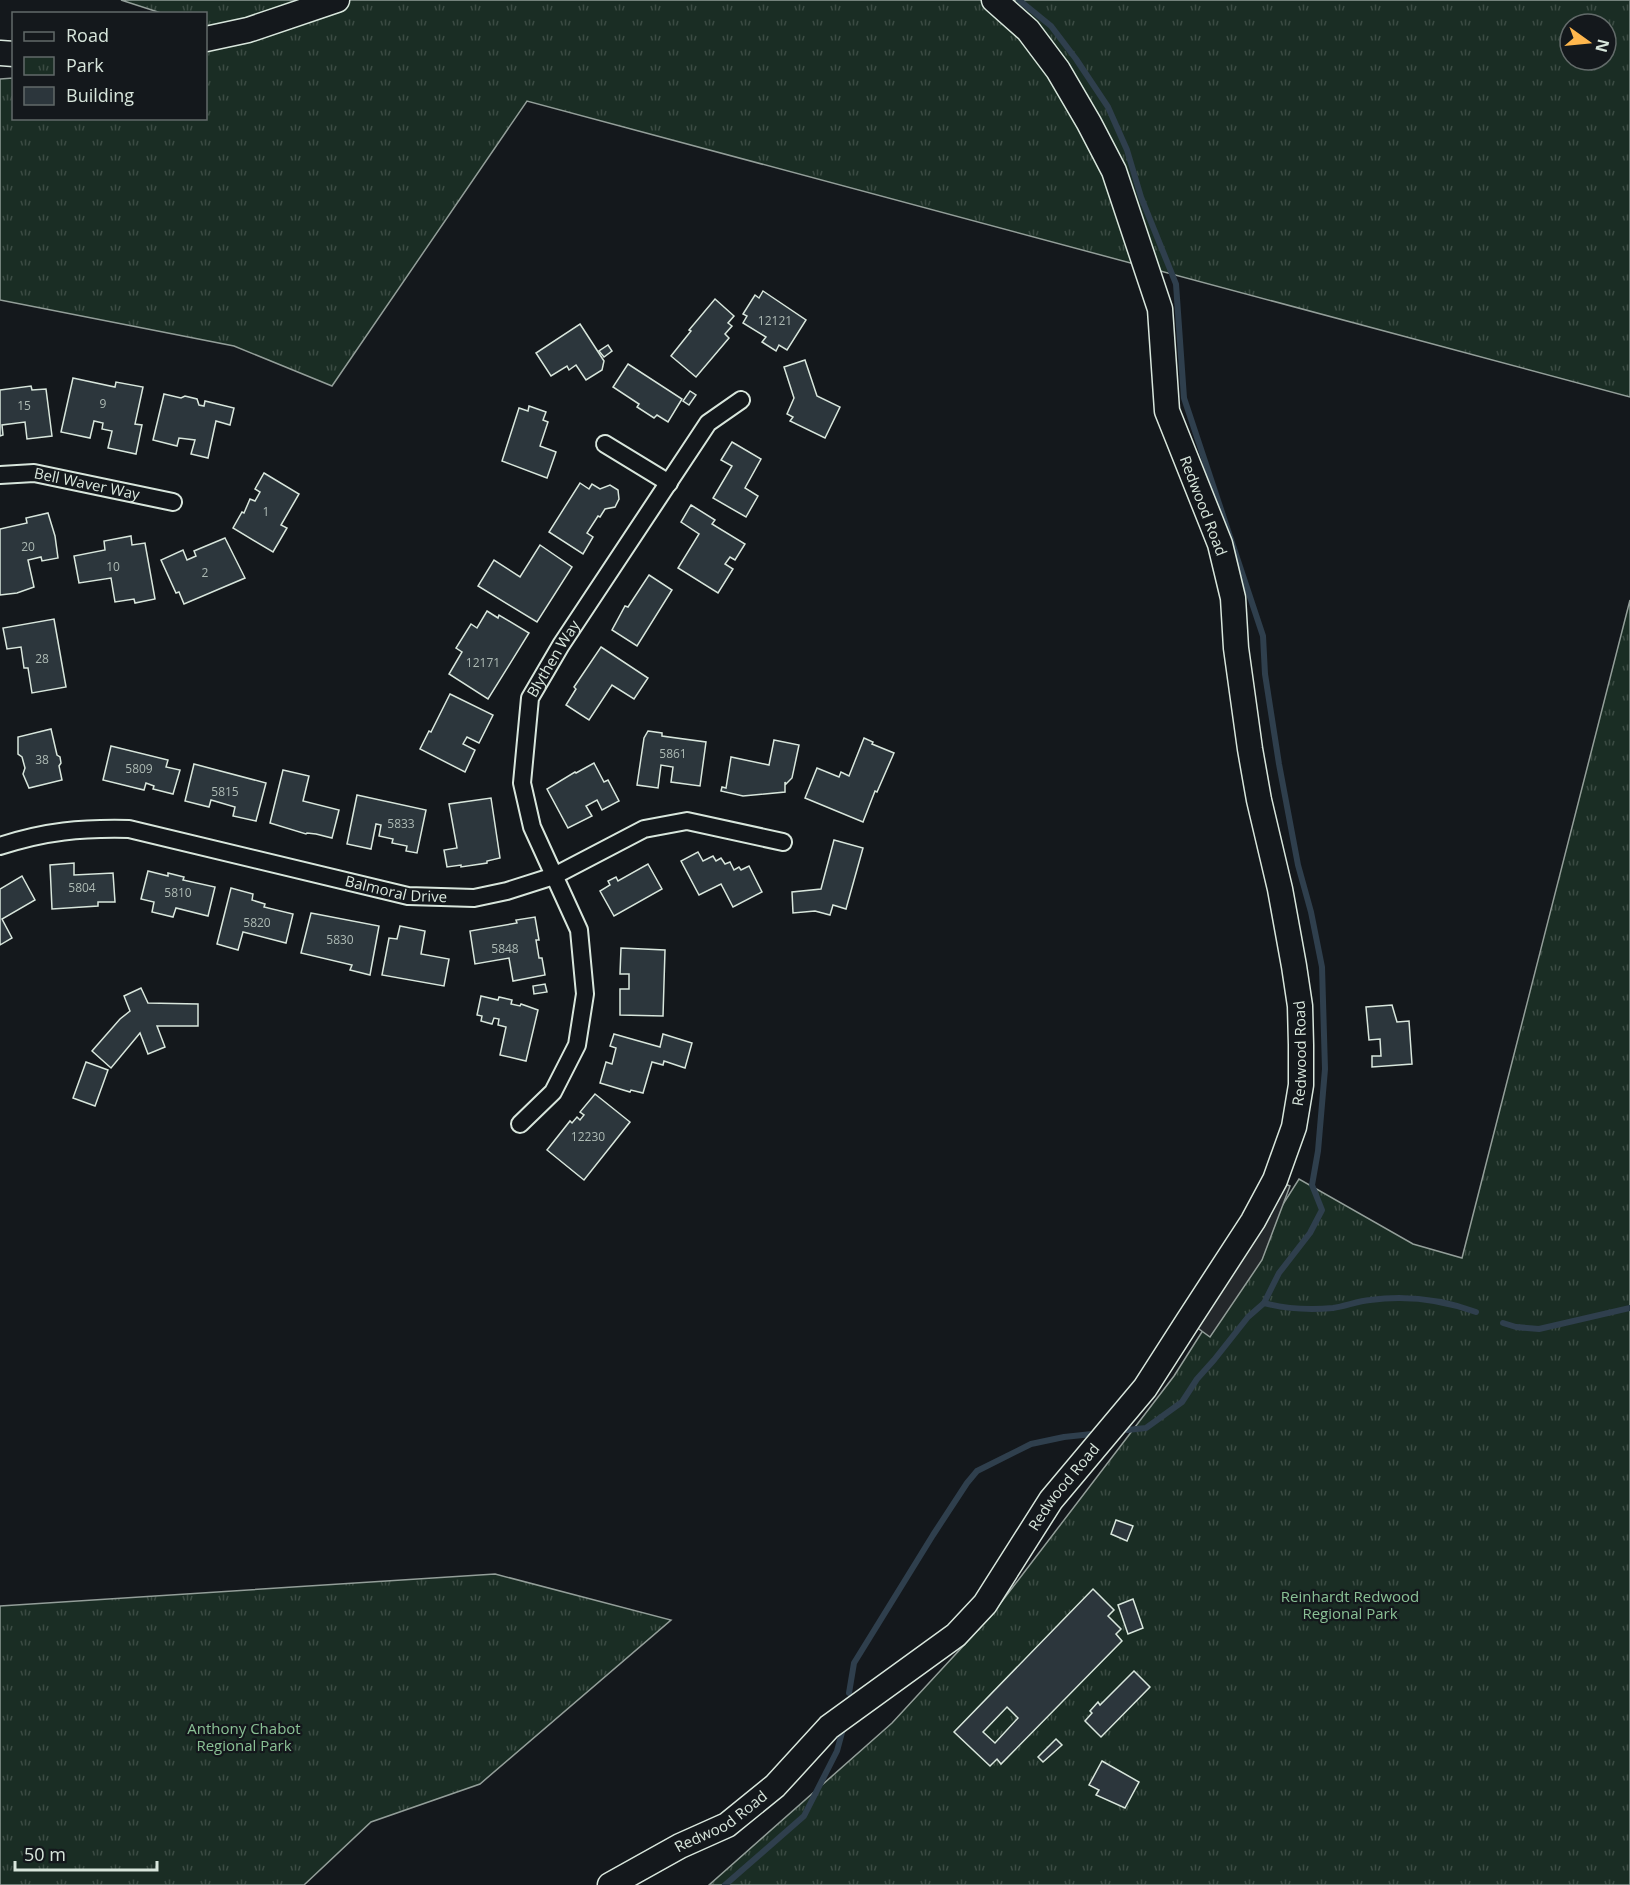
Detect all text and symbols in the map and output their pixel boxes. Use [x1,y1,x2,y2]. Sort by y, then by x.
legend [12,12,207,120]
north arrow [1558,12,1618,72]
text: Road [66,23,109,47]
text: N [1590,37,1615,55]
text: Park [66,53,104,77]
text: Building [66,83,134,107]
house number: 12121 [758,312,792,329]
house number: 9 [100,395,107,412]
house number: 15 [17,397,31,414]
street label: Redwood Road [1176,453,1232,558]
street label: Bell Waver Way [32,462,142,504]
house number: 1 [263,503,269,520]
house number: 20 [21,538,35,555]
house number: 10 [106,558,120,575]
house number: 2 [202,564,209,581]
street label: Blythen Way [522,615,584,701]
house number: 28 [35,650,49,667]
house number: 12171 [466,654,500,671]
house number: 5861 [659,745,687,762]
house number: 38 [35,751,49,768]
house number: 5809 [125,760,153,777]
house number: 5815 [211,783,239,800]
house number: 5833 [387,815,415,832]
street label: Balmoral Drive [343,870,447,906]
house number: 5804 [68,879,96,896]
house number: 5810 [164,884,192,901]
house number: 5820 [243,914,271,931]
house number: 5830 [326,931,354,948]
house number: 5848 [491,940,519,957]
street label: Redwood Road [1287,999,1310,1107]
house number: 12230 [571,1128,605,1145]
street label: Redwood Road [1023,1439,1103,1534]
park label: Reinhardt Redwood Regional Park [1281,1586,1419,1623]
park label: Anthony Chabot Regional Park [187,1718,301,1755]
street label: Redwood Road [670,1785,771,1856]
scale bar [15,1834,158,1872]
text: 50 m [24,1842,66,1866]

